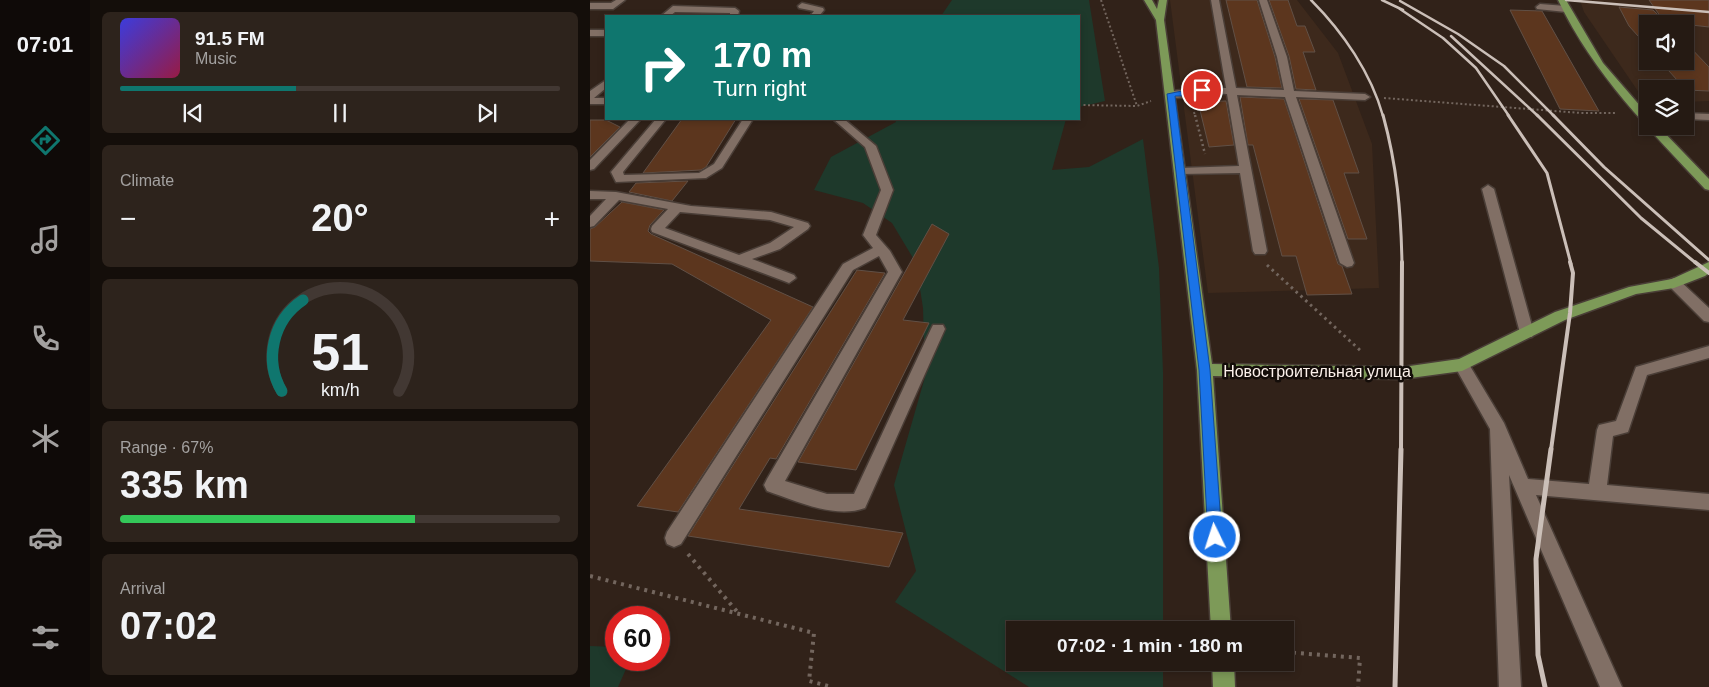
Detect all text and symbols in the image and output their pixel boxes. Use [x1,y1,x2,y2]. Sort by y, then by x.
map controls [1639,15,1694,135]
button: sound [1639,15,1694,70]
text: 91.5 FM [195,28,265,49]
text: 07:01 [17,32,73,57]
icon: right [630,35,695,100]
text: 170 m [713,35,812,74]
text: Music [195,50,237,67]
pin [1181,69,1223,111]
text: Turn right [713,76,806,101]
icon: arrive [1188,76,1216,104]
button: layers [1639,80,1694,135]
icon: previous [179,99,207,127]
icon: pause [326,99,354,127]
icon: next [473,99,501,127]
icon: directions [28,123,63,158]
text: Climate [120,172,174,189]
text: 20° [311,197,369,239]
text: − [120,203,136,234]
text: + [544,203,560,234]
icon: music [28,222,63,257]
icon: phone [28,321,63,356]
text: 51 [311,323,369,381]
street label: Новостроительная улица [1223,363,1411,380]
text: km/h [321,380,359,400]
icon: climate [28,421,63,456]
text: Range · 67% [120,439,213,456]
text: 335 km [120,464,249,506]
position arrow [1188,510,1240,562]
icon: car [28,520,63,555]
text: Arrival [120,580,165,597]
text: 07:02 [120,605,217,647]
speed limit sign: 60 [605,606,670,671]
icon: filters [28,620,63,655]
text: 07:02 · 1 min · 180 m [1057,635,1243,656]

